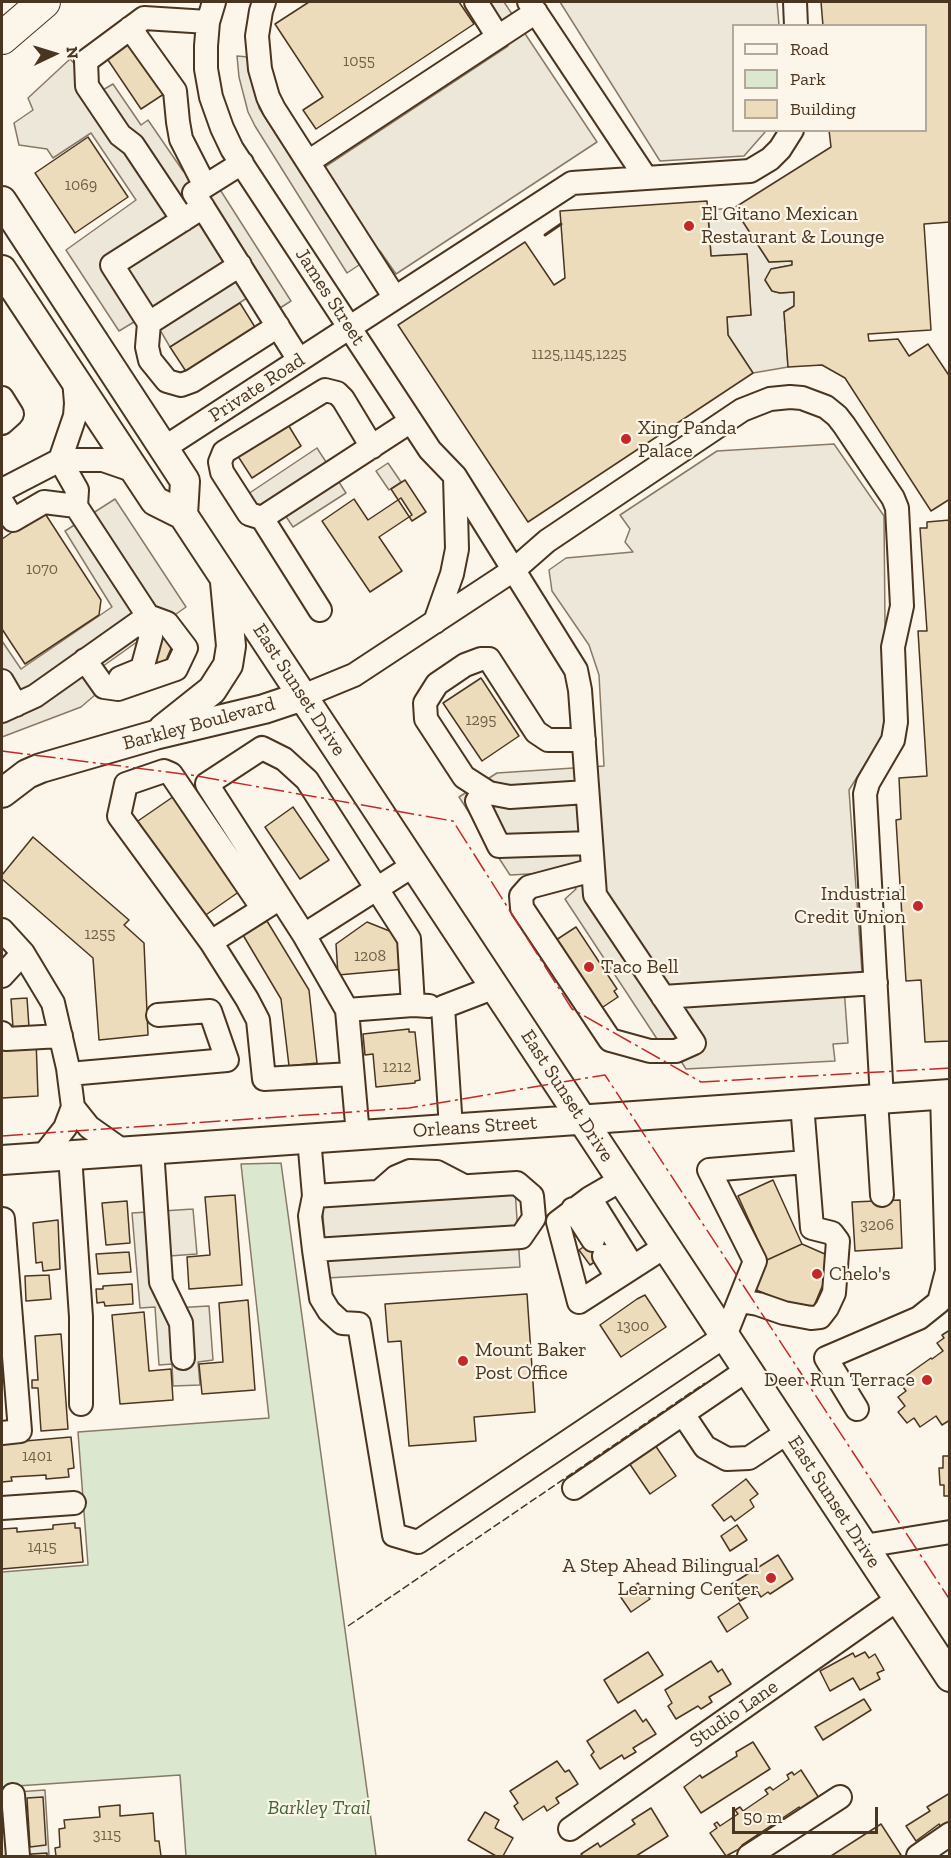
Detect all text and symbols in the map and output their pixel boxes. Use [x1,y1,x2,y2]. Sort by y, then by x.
north arrow [24,24,84,84]
legend [732,24,927,132]
text: Road [790,38,829,60]
text: N [63,46,82,59]
house number: 1055 [343,51,375,71]
text: Park [790,68,826,90]
text: Building [790,98,856,120]
house number: 1069 [65,175,97,195]
place label: El Gitano Mexican Restaurant & Lounge [701,202,884,249]
marker: El Gitano Mexican Restaurant & Lounge [682,219,696,233]
street label: James Street [290,244,370,350]
house number: 1125,1145,1225 [531,344,627,364]
street label: Private Road [205,348,309,428]
place label: Xing Panda Palace [638,416,736,463]
marker: Xing Panda Palace [619,432,633,446]
house number: 1070 [26,559,58,579]
street label: East Sunset Drive [247,619,351,761]
street label: Barkley Boulevard [120,692,278,756]
house number: 1295 [465,710,497,730]
place label: Industrial Credit Union [794,882,906,929]
marker: Industrial Credit Union [911,899,925,913]
house number: 1255 [85,924,115,944]
house number: 1208 [354,946,386,966]
place label: Taco Bell [601,955,679,979]
marker: Taco Bell [582,960,596,974]
street label: East Sunset Drive [515,1025,619,1167]
house number: 1212 [383,1057,411,1077]
street label: Orleans Street [412,1111,538,1143]
house number: 3206 [860,1215,894,1235]
place label: Chelo's [829,1262,890,1286]
marker: Chelo's [810,1267,824,1281]
house number: 1300 [617,1316,649,1336]
place label: Mount Baker Post Office [475,1338,587,1385]
marker: Mount Baker Post Office [456,1354,470,1368]
place label: Deer Run Terrace [764,1368,915,1392]
marker: Deer Run Terrace [920,1373,934,1387]
street label: East Sunset Drive [782,1431,886,1573]
house number: 1401 [22,1446,52,1466]
house number: 1415 [27,1537,57,1557]
place label: A Step Ahead Bilingual Learning Center [563,1554,759,1601]
marker: A Step Ahead Bilingual Learning Center [764,1571,778,1585]
street label: Studio Lane [685,1675,783,1753]
scale bar [735,1795,880,1833]
park label: Barkley Trail [267,1796,371,1820]
text: 50 m [743,1806,782,1828]
house number: 3115 [93,1825,121,1845]

